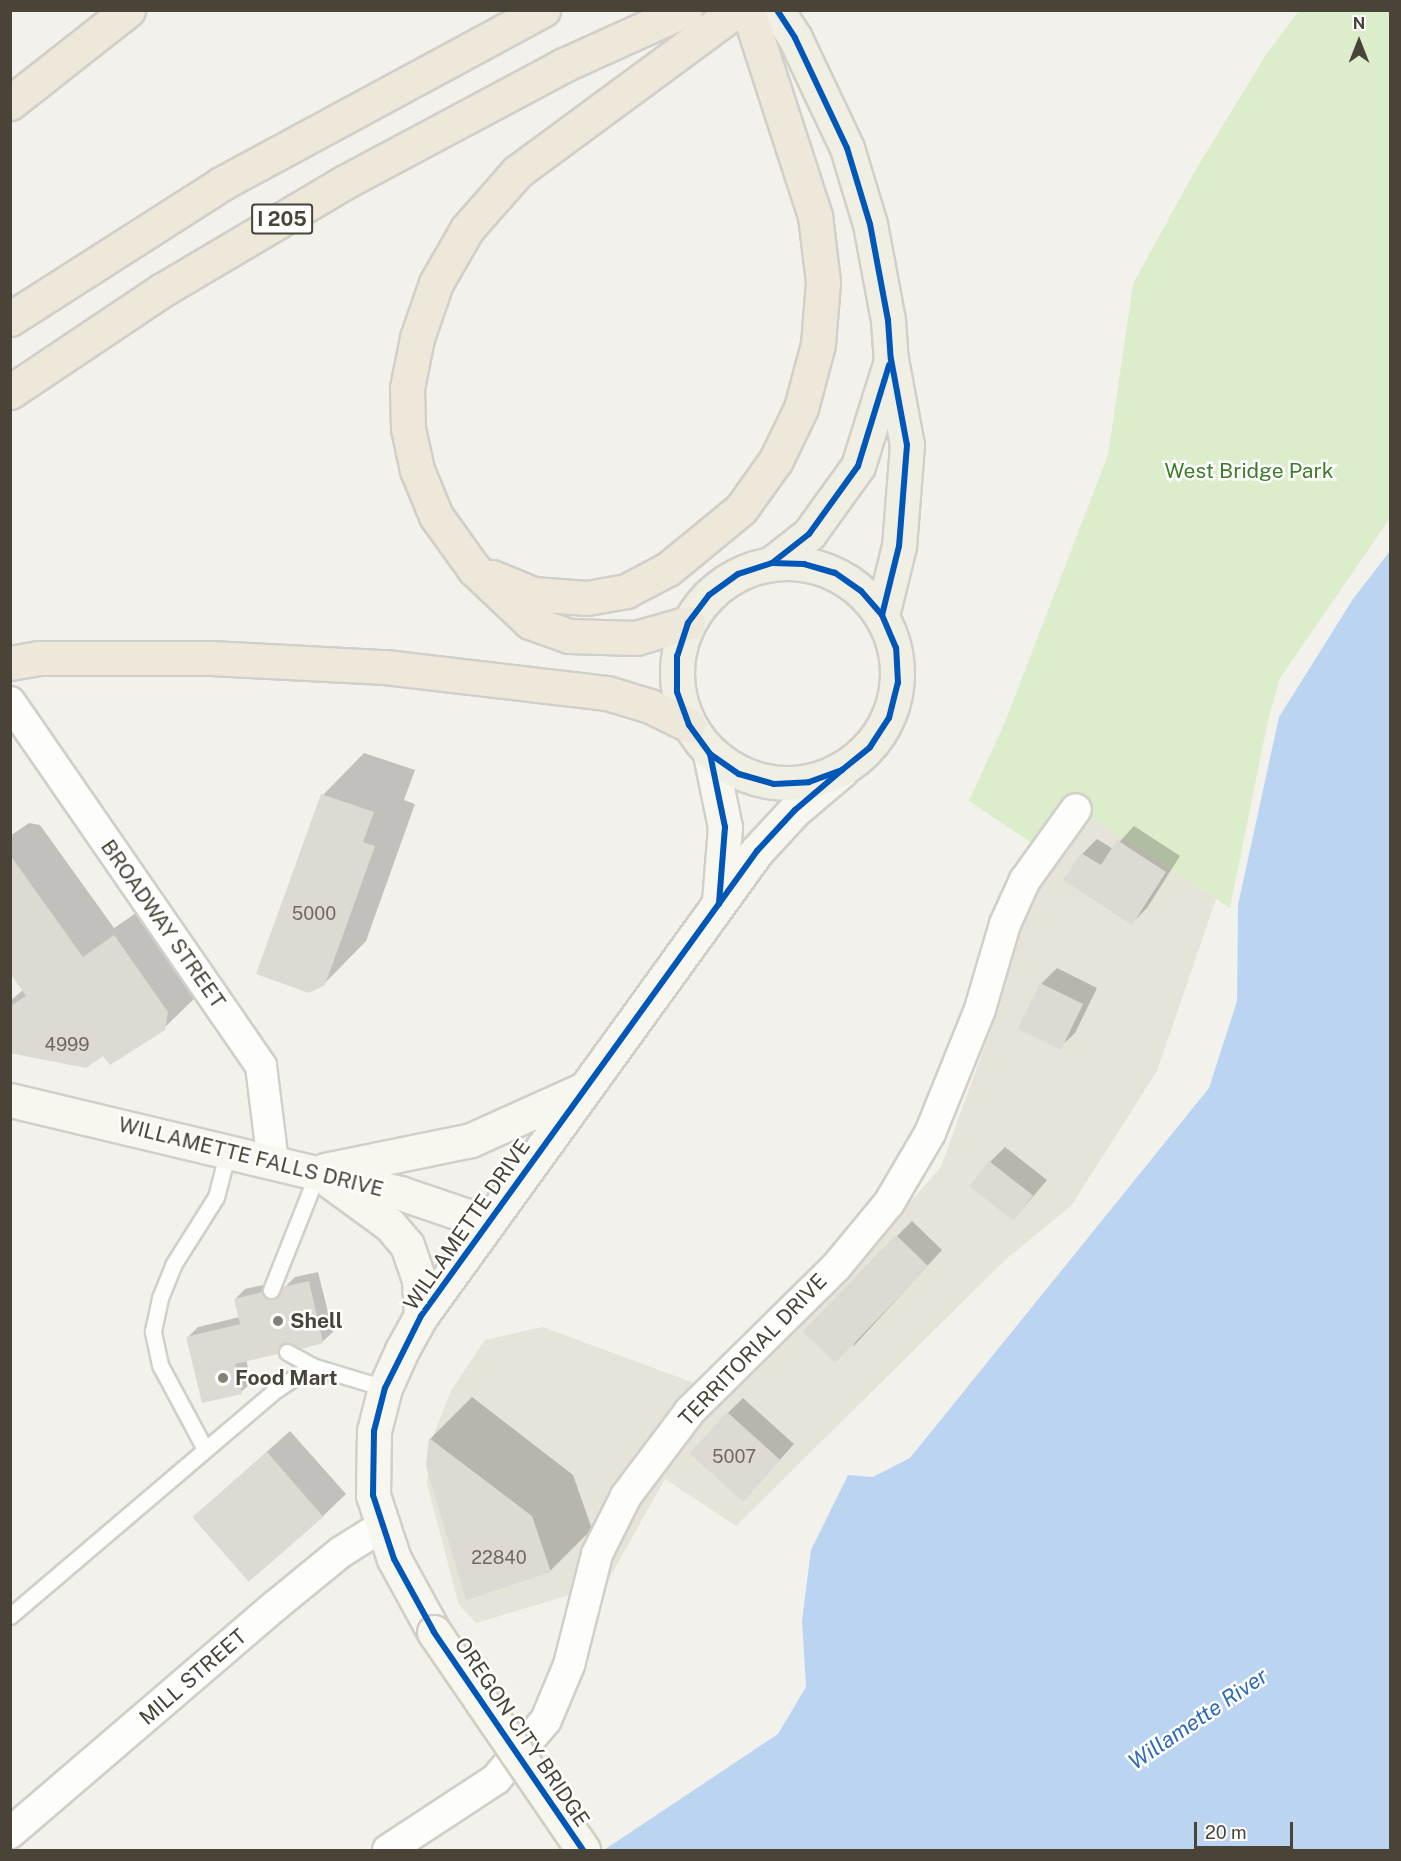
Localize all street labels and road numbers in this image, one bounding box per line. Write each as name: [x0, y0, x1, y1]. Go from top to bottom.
road number: I 205: [250, 202, 314, 236]
street label: BROADWAY STREET: [95, 835, 231, 1013]
street label: WILLAMETTE FALLS DRIVE: [116, 1112, 386, 1202]
street label: WILLAMETTE DRIVE: [398, 1135, 536, 1315]
street label: TERRITORIAL DRIVE: [674, 1269, 832, 1431]
street label: MILL STREET: [134, 1624, 252, 1730]
street label: OREGON CITY BRIDGE: [449, 1632, 595, 1832]

